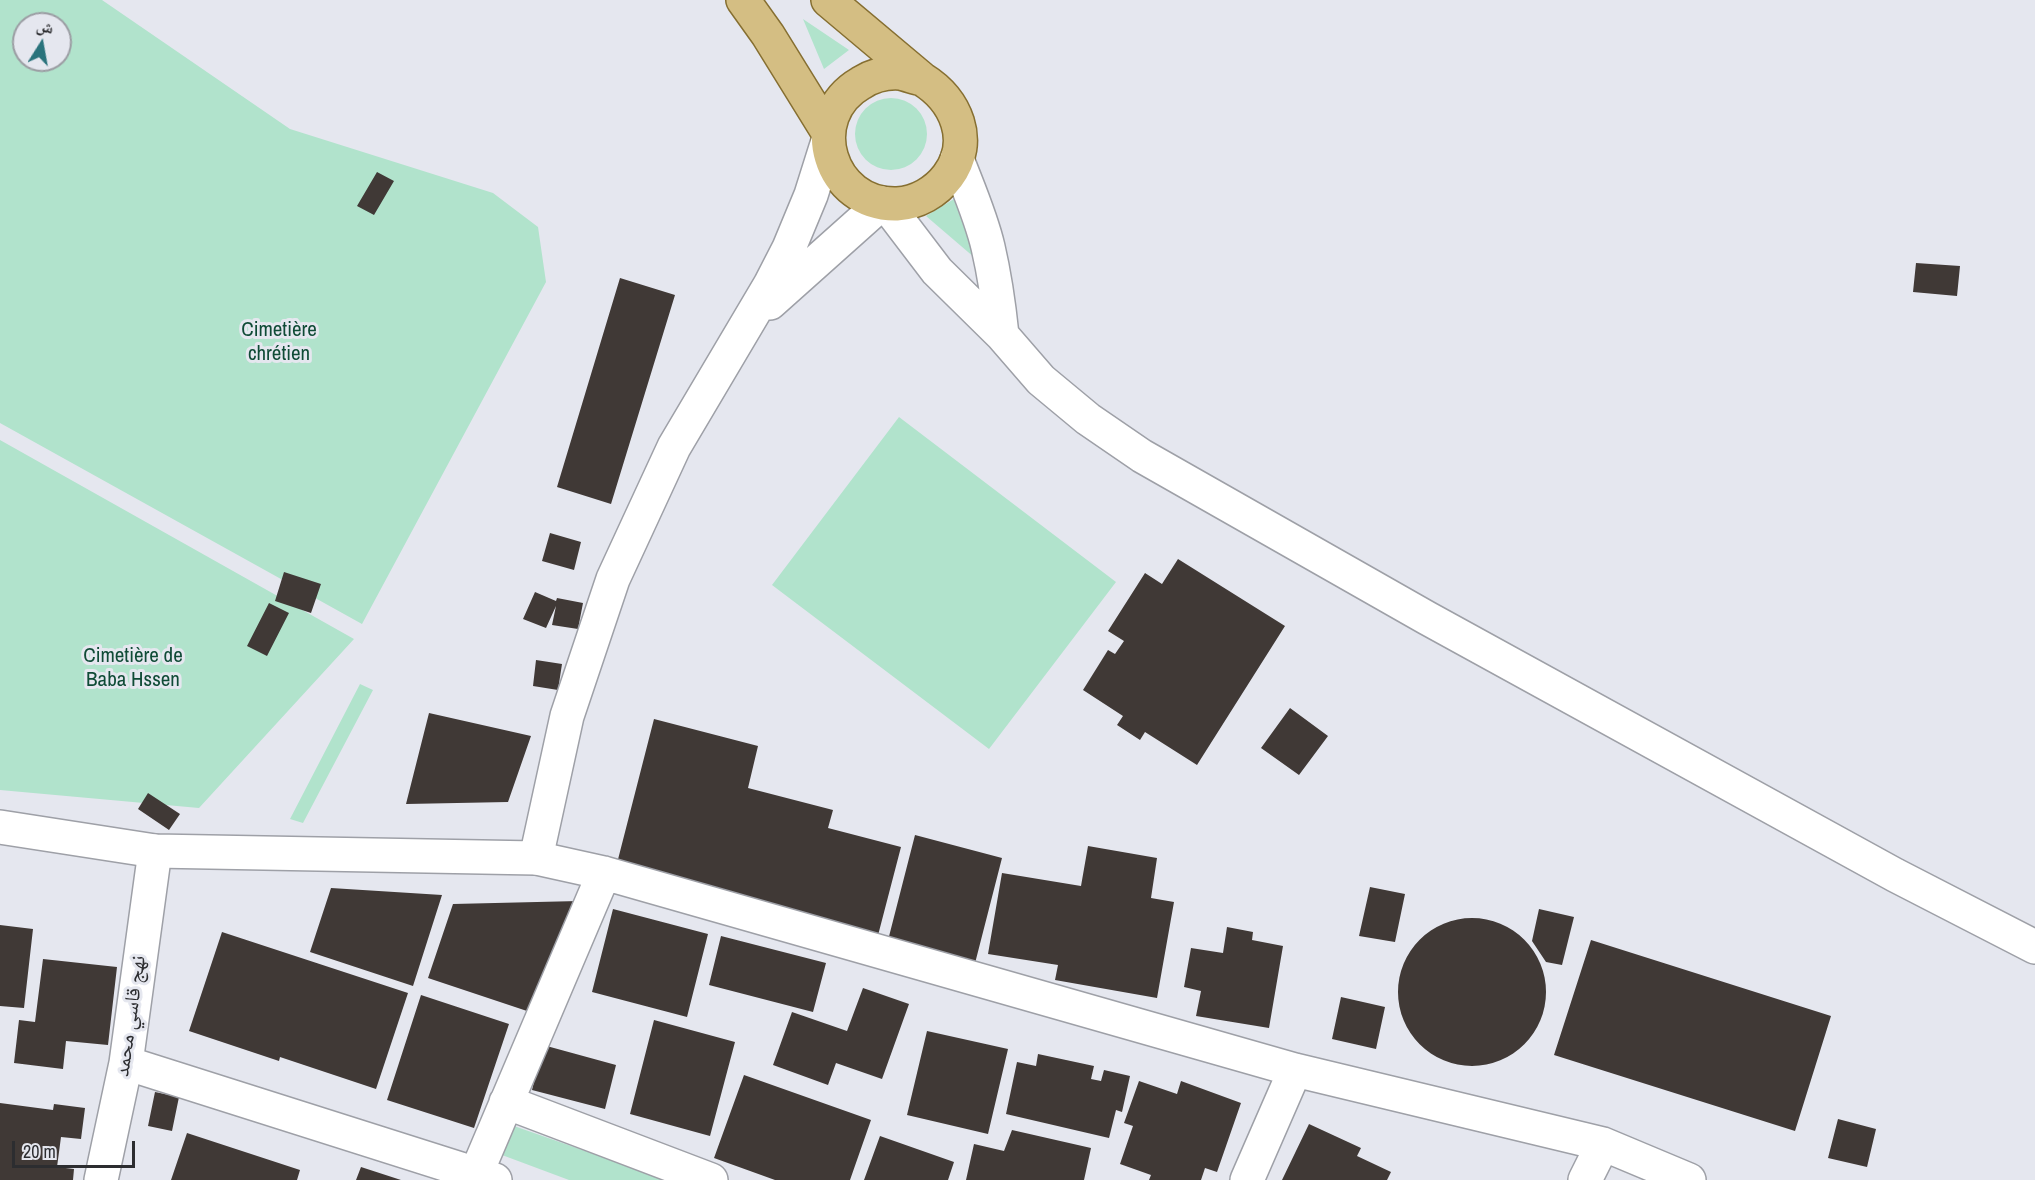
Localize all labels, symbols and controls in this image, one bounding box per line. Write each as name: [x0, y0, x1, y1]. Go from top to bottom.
north arrow: [12, 12, 72, 72]
text: ش: [35, 14, 55, 39]
park label: Cimetière chrétien: [241, 317, 317, 367]
park label: Cimetière de Baba Hssen: [83, 643, 183, 693]
street label: نهج قاسي محمد: [110, 954, 152, 1078]
scale bar: [15, 1129, 138, 1167]
text: 20 m: [23, 1139, 56, 1164]

